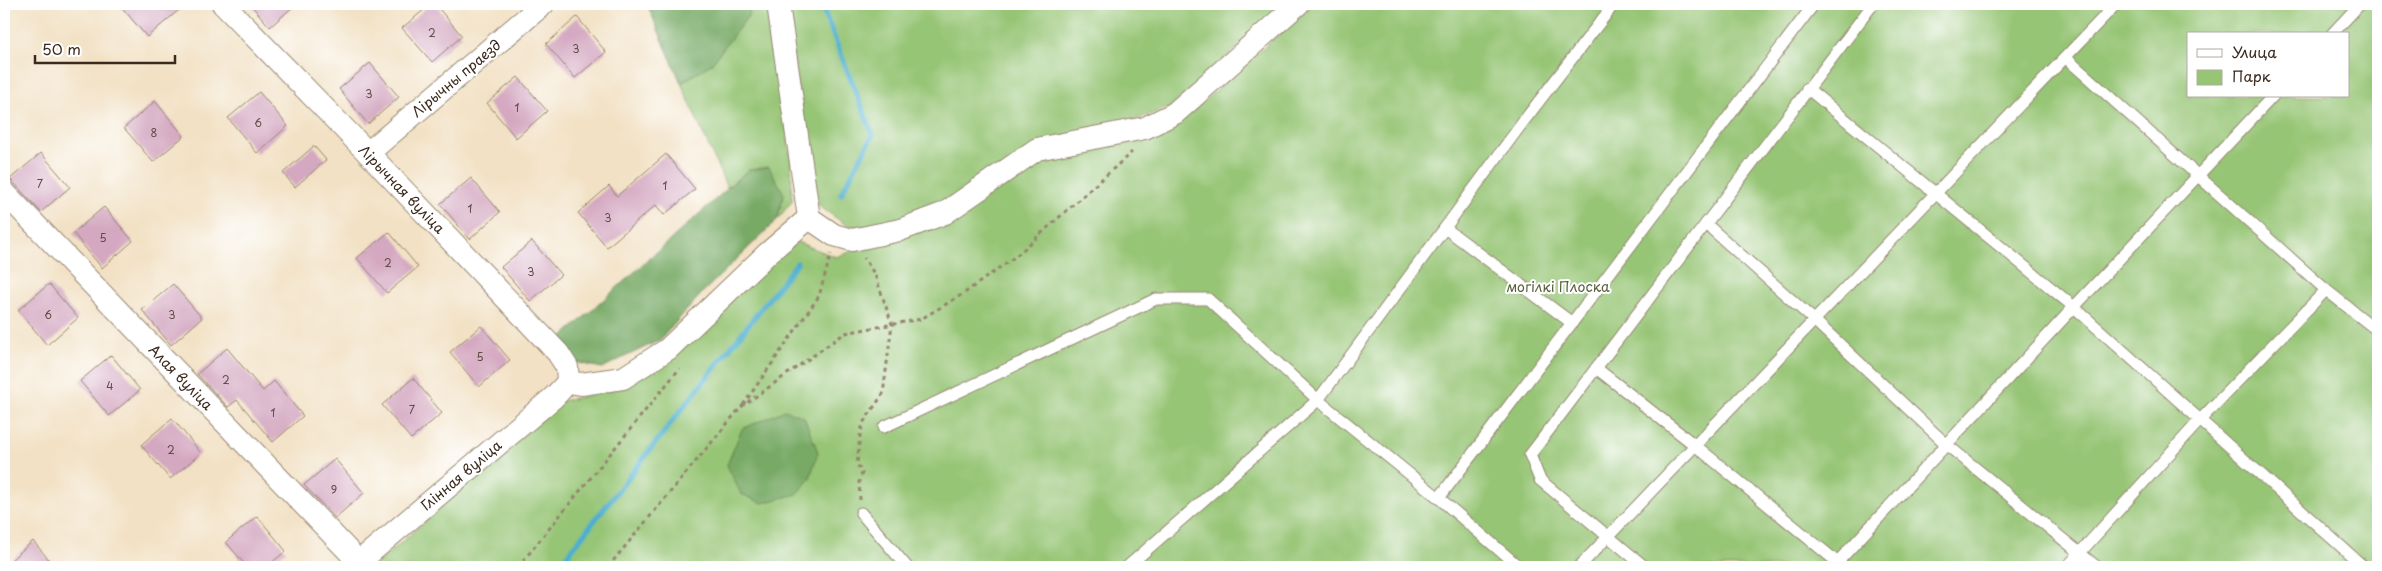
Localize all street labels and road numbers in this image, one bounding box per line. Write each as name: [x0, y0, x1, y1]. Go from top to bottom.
street label: Лірычны праезд: [407, 34, 505, 122]
street label: Лірычная вуліца: [354, 140, 450, 238]
street label: Алая вуліца: [144, 339, 218, 415]
street label: Глінная вуліца: [416, 435, 506, 515]

